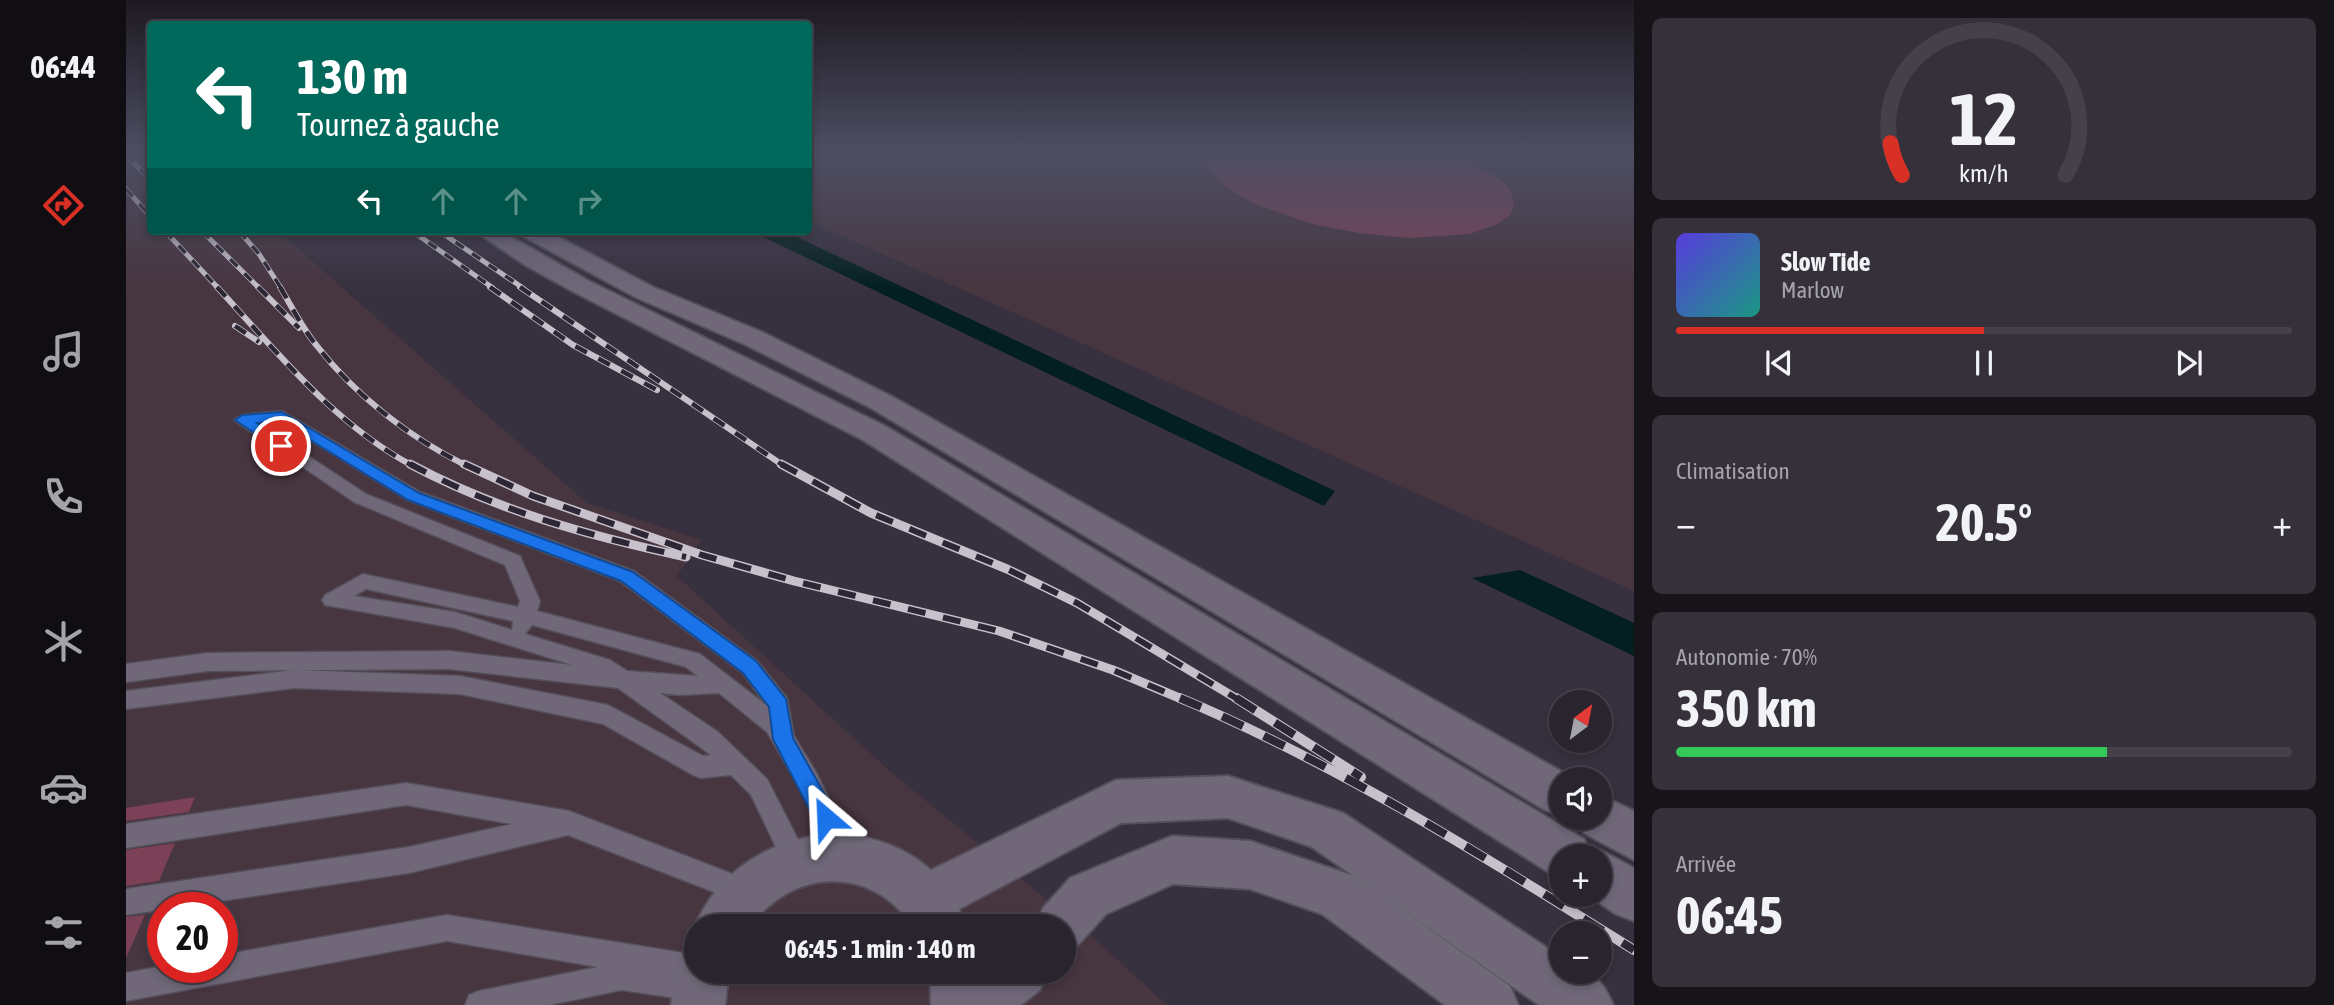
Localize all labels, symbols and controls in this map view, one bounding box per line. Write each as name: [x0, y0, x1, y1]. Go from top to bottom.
text: 06:44: [30, 48, 96, 85]
text: 130 m: [297, 48, 408, 104]
icon: left: [182, 49, 273, 140]
text: 12: [1950, 77, 2018, 160]
text: Tournez à gauche: [297, 106, 500, 143]
text: km/h: [1959, 159, 2009, 187]
icon: directions: [39, 181, 88, 230]
icon: left: [351, 182, 389, 220]
icon: ahead: [424, 182, 462, 220]
icon: ahead: [497, 182, 535, 220]
icon: right: [570, 182, 608, 220]
text: Slow Tide: [1781, 247, 1871, 277]
text: Marlow: [1781, 277, 1844, 303]
icon: music: [39, 327, 88, 376]
icon: previous: [1760, 344, 1798, 382]
icon: pause: [1965, 344, 2003, 382]
icon: next: [2170, 344, 2208, 382]
pin: [251, 416, 311, 476]
icon: arrive: [262, 427, 300, 465]
text: Climatisation: [1676, 458, 1790, 484]
icon: phone: [39, 472, 88, 521]
text: 20.5°: [1936, 492, 2032, 552]
text: −: [1676, 501, 1696, 544]
text: +: [2272, 501, 2292, 544]
icon: climate: [39, 617, 88, 666]
text: Autonomie · 70%: [1676, 644, 1817, 670]
text: 350 km: [1676, 678, 1817, 738]
north arrow: [1549, 690, 1612, 752]
map controls: [1549, 690, 1612, 984]
icon: car: [39, 763, 88, 812]
button: sound: [1549, 767, 1612, 830]
position arrow: [789, 781, 863, 855]
button: +: [1549, 844, 1612, 907]
text: Arrivée: [1676, 851, 1736, 877]
text: 06:45: [1676, 885, 1783, 945]
speed limit sign: 20: [147, 892, 238, 983]
icon: filters: [39, 908, 88, 957]
button: −: [1549, 921, 1612, 984]
text: 06:45 · 1 min · 140 m: [785, 934, 975, 964]

